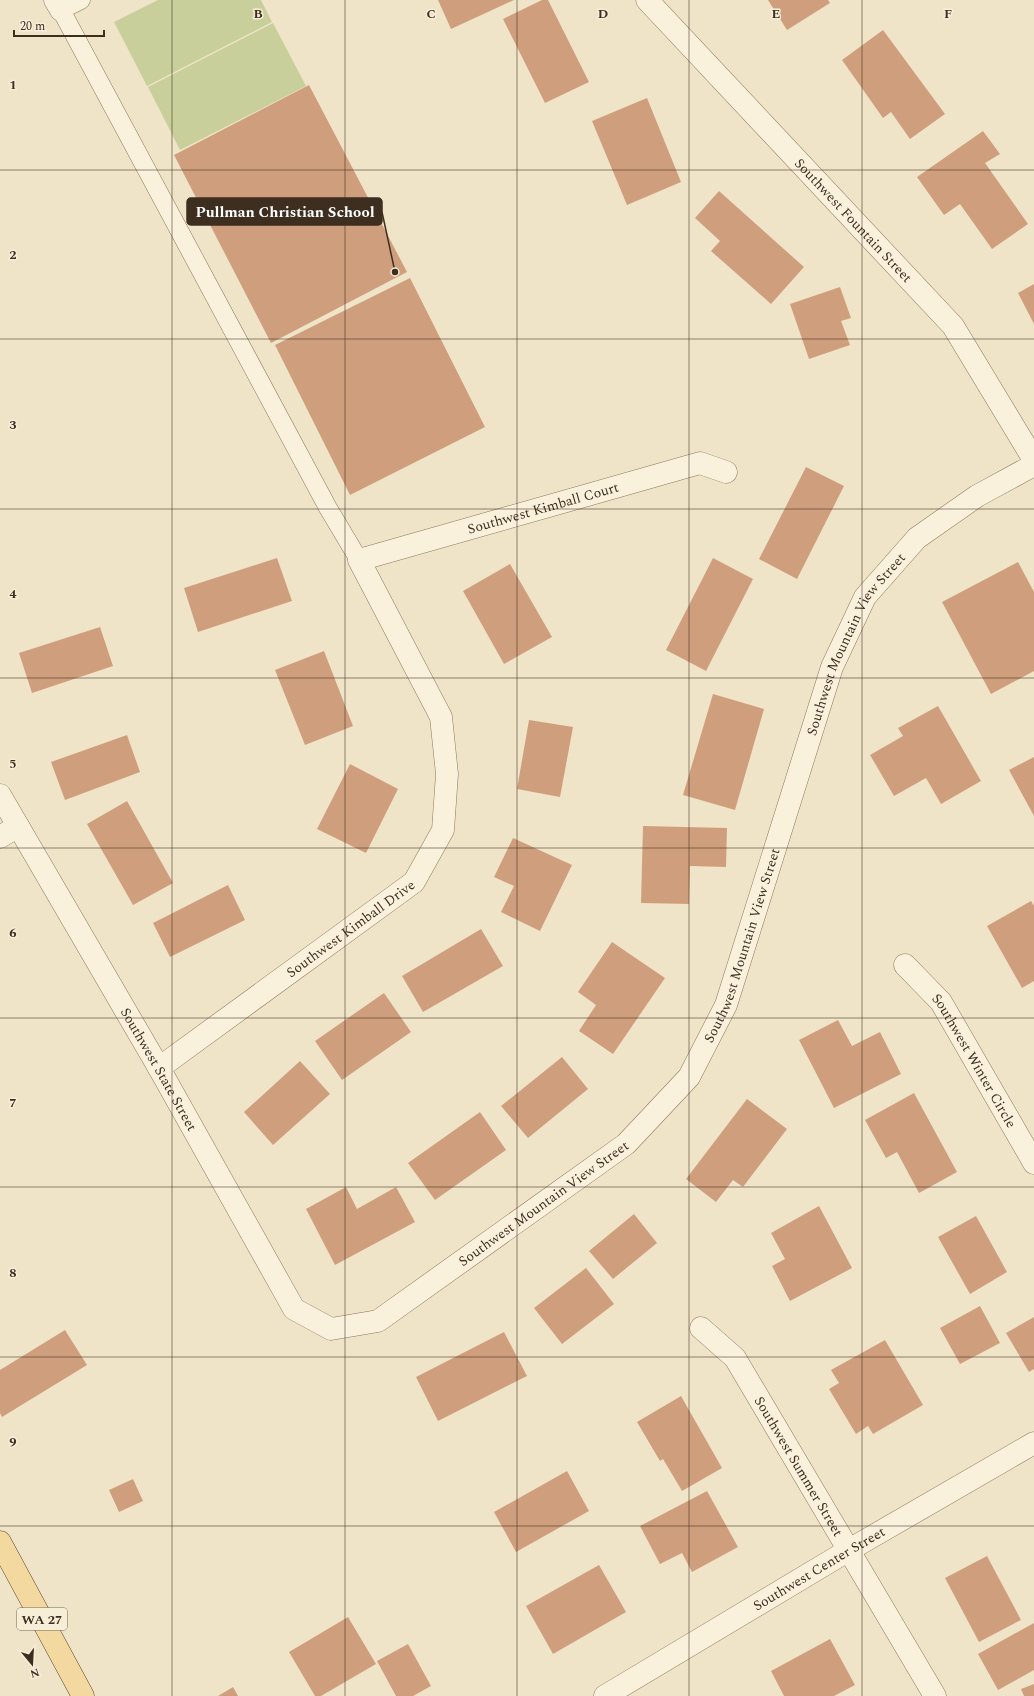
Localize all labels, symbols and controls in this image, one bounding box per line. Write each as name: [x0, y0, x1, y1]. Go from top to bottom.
text: B: [253, 4, 263, 24]
text: C: [426, 4, 436, 24]
text: D: [598, 4, 608, 24]
text: E: [772, 4, 781, 24]
text: F: [944, 4, 952, 24]
scale bar: [14, 12, 104, 38]
text: 20 m: [20, 17, 45, 36]
text: 1: [9, 75, 17, 95]
street label: Southwest Fountain Street: [789, 153, 917, 288]
callout: Pullman Christian School: [187, 198, 382, 225]
text: Pullman Christian School: [195, 201, 375, 224]
text: 2: [9, 245, 17, 265]
text: 3: [9, 415, 17, 435]
street label: Southwest Kimball Court: [465, 477, 621, 540]
street label: Southwest Mountain View Street: [801, 548, 911, 738]
text: 4: [9, 584, 17, 604]
text: 5: [9, 754, 17, 774]
street label: Southwest Mountain View Street: [698, 845, 786, 1047]
street label: Southwest Kimball Drive: [282, 874, 420, 983]
text: 6: [9, 923, 17, 943]
street label: Southwest Winter Circle: [927, 989, 1022, 1132]
street label: Southwest State Street: [115, 1004, 202, 1135]
text: 7: [9, 1093, 17, 1113]
street label: Southwest Mountain View Street: [454, 1135, 633, 1272]
text: 8: [9, 1263, 17, 1283]
street label: Southwest Summer Street: [749, 1392, 848, 1541]
text: 9: [9, 1432, 17, 1452]
street label: Southwest Center Street: [749, 1521, 889, 1616]
road number: WA 27: [17, 1608, 67, 1630]
north arrow: [12, 1644, 52, 1684]
text: N: [28, 1664, 42, 1683]

